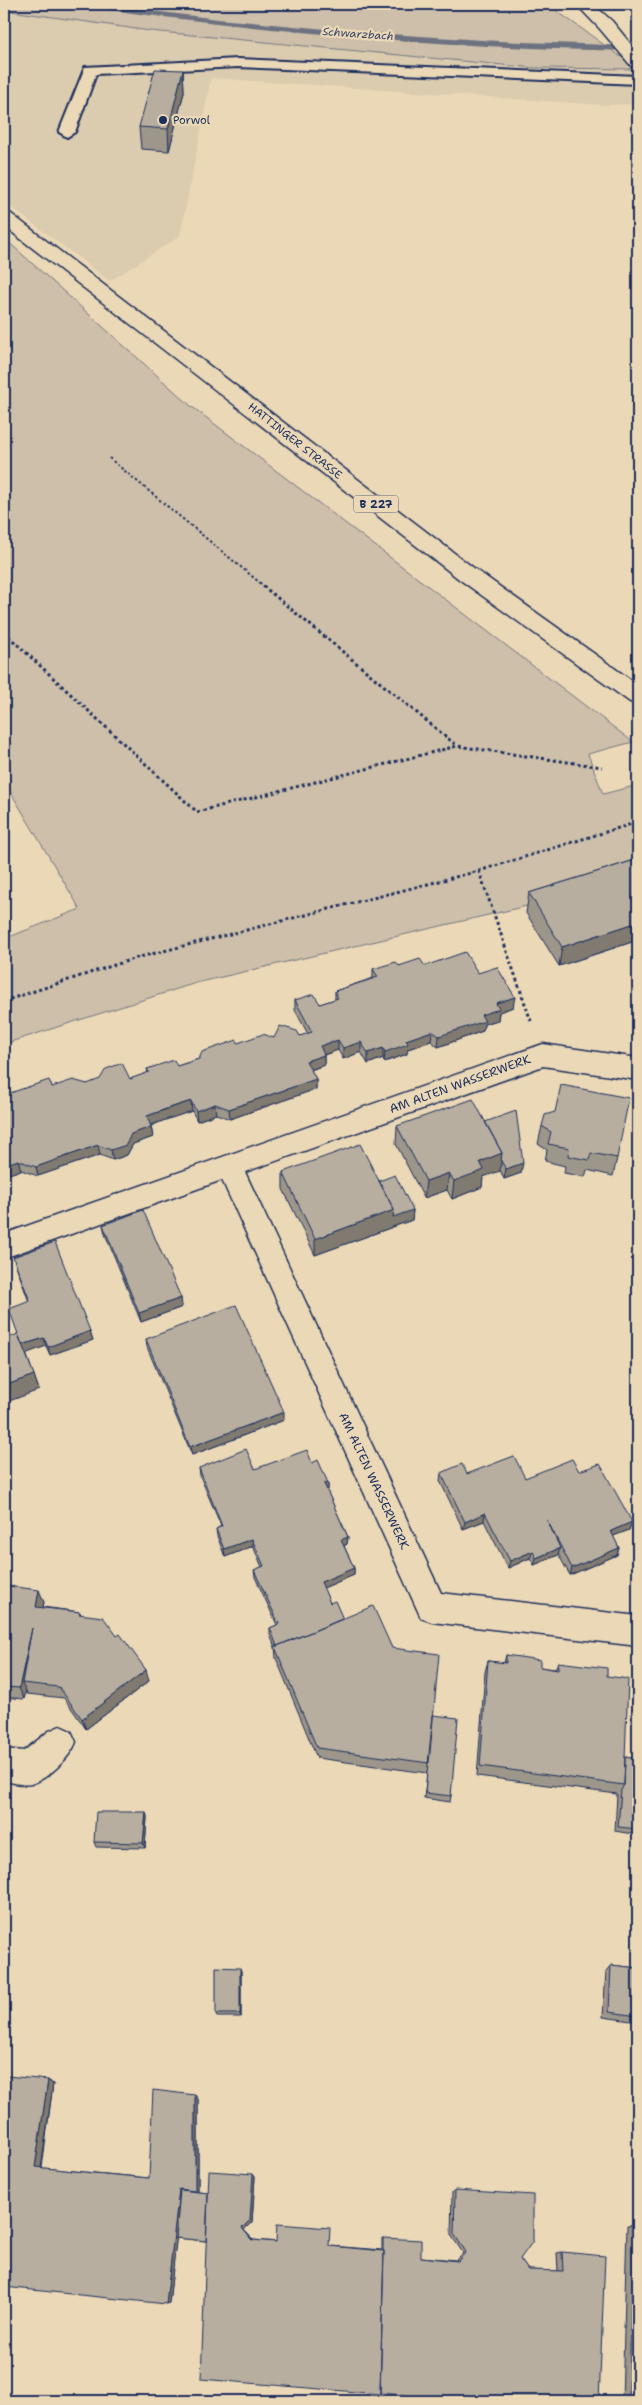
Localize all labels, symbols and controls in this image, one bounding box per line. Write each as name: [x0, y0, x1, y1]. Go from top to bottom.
water label: Schwarzbach: [322, 24, 394, 44]
place label: Porwol: [173, 113, 211, 128]
marker: Porwol: [157, 114, 169, 126]
street label: HATTINGER STRASSE: [245, 399, 345, 483]
road number: B 227: [354, 496, 398, 512]
street label: AM ALTEN WASSERWERK: [387, 1051, 533, 1117]
street label: AM ALTEN WASSERWERK: [335, 1410, 413, 1552]

